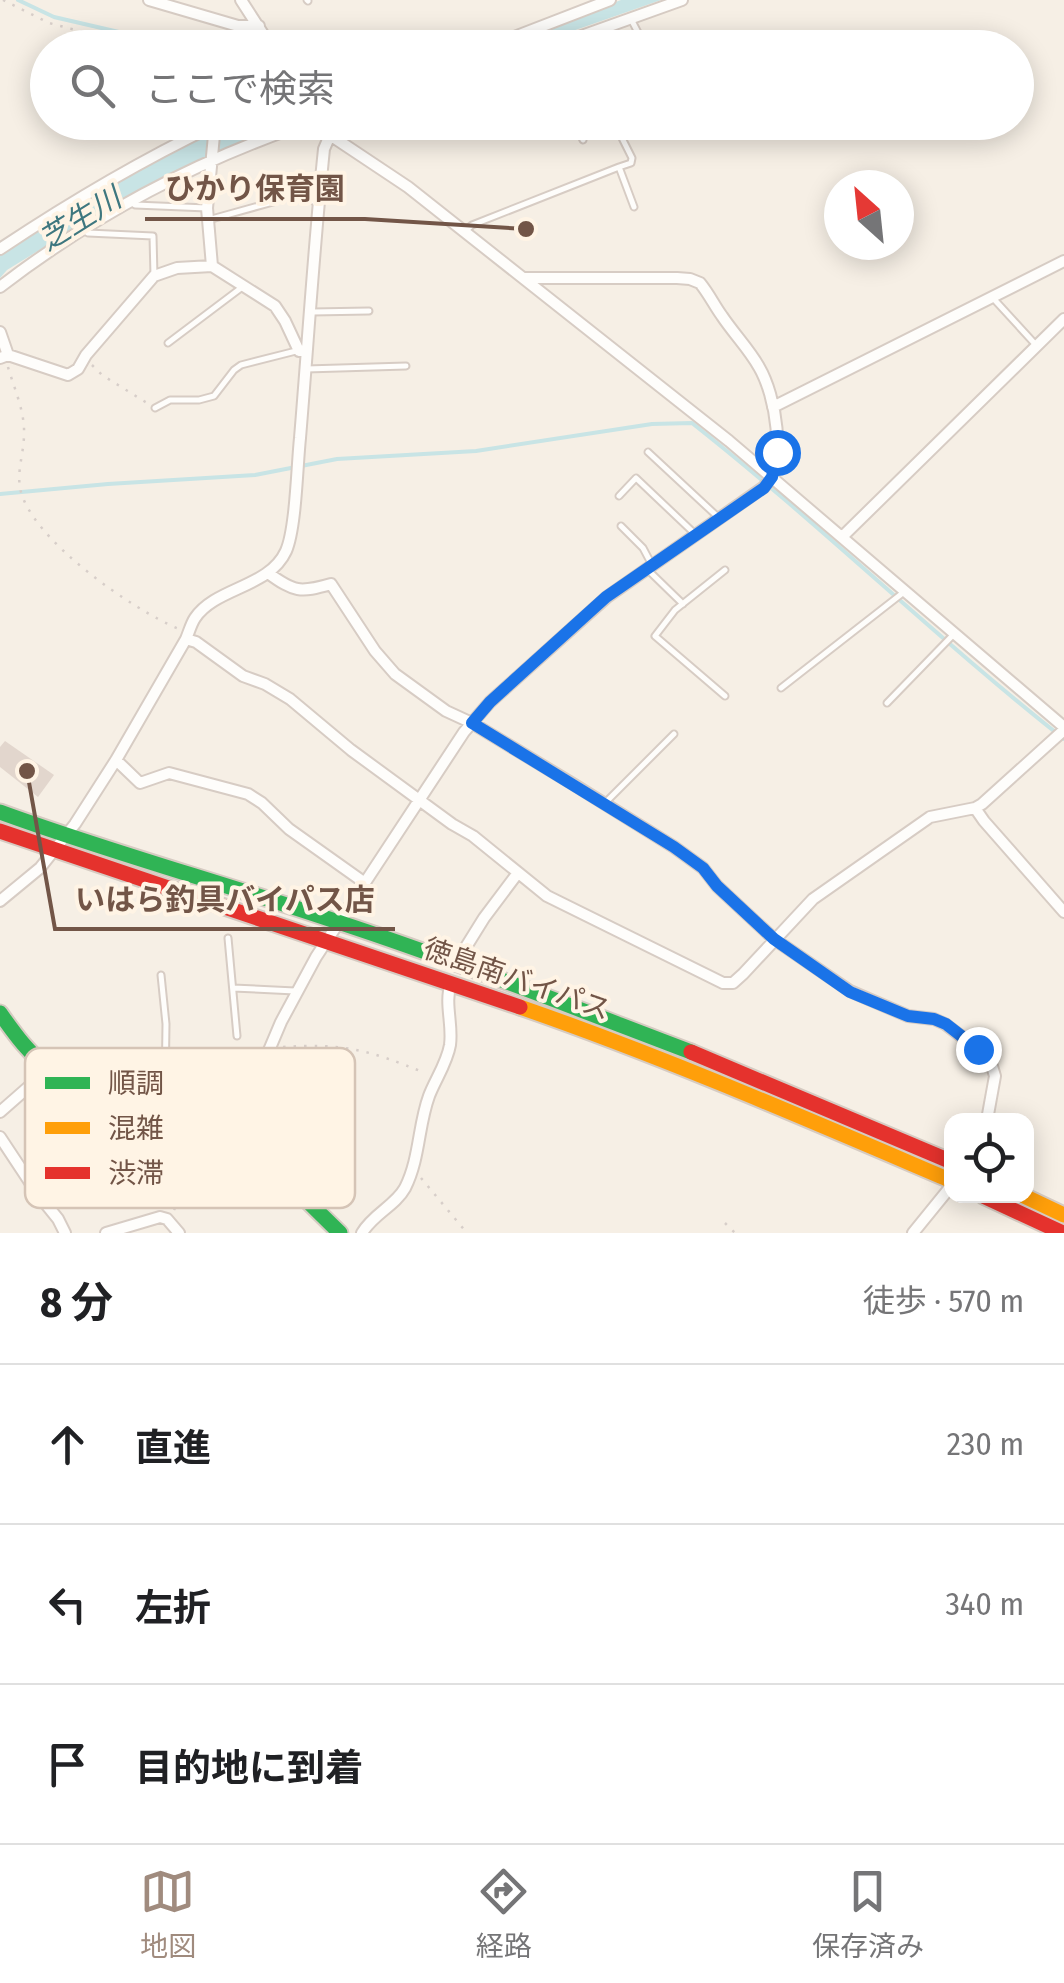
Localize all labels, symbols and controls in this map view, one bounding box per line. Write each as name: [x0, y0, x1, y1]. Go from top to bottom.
search box: [30, 30, 1034, 140]
icon: search: [65, 58, 120, 113]
text: ここで検索: [145, 66, 335, 112]
callout: ひかり保育園: [145, 159, 365, 219]
north arrow: [824, 170, 914, 260]
text: ひかり保育園: [165, 171, 345, 207]
water label: 芝生川: [32, 178, 130, 258]
route start: [755, 430, 801, 476]
callout: いはら釣具バイパス店: [55, 869, 395, 929]
text: いはら釣具バイパス店: [75, 882, 375, 918]
street label: 徳島南バイパス: [419, 932, 615, 1026]
route end: [956, 1027, 1002, 1073]
legend: [25, 1048, 355, 1208]
text: 順調: [108, 1067, 164, 1100]
text: 混雑: [108, 1112, 164, 1145]
map controls: [944, 1113, 1034, 1203]
button: locate: [944, 1113, 1034, 1203]
text: 渋滞: [108, 1157, 164, 1190]
text: 8 分: [40, 1278, 113, 1328]
text: 徒歩 · 570 m: [863, 1282, 1024, 1320]
icon: ahead: [40, 1417, 95, 1472]
text: 直進: [135, 1425, 211, 1471]
text: 230 m: [947, 1425, 1024, 1463]
icon: left: [40, 1577, 95, 1632]
text: 左折: [135, 1585, 211, 1631]
text: 340 m: [945, 1585, 1024, 1623]
icon: arrive: [40, 1737, 95, 1792]
text: 目的地に到着: [135, 1745, 363, 1791]
tab: 地図: [140, 1864, 196, 1964]
tab: 経路: [476, 1864, 532, 1964]
tab: 保存済み: [812, 1864, 924, 1964]

